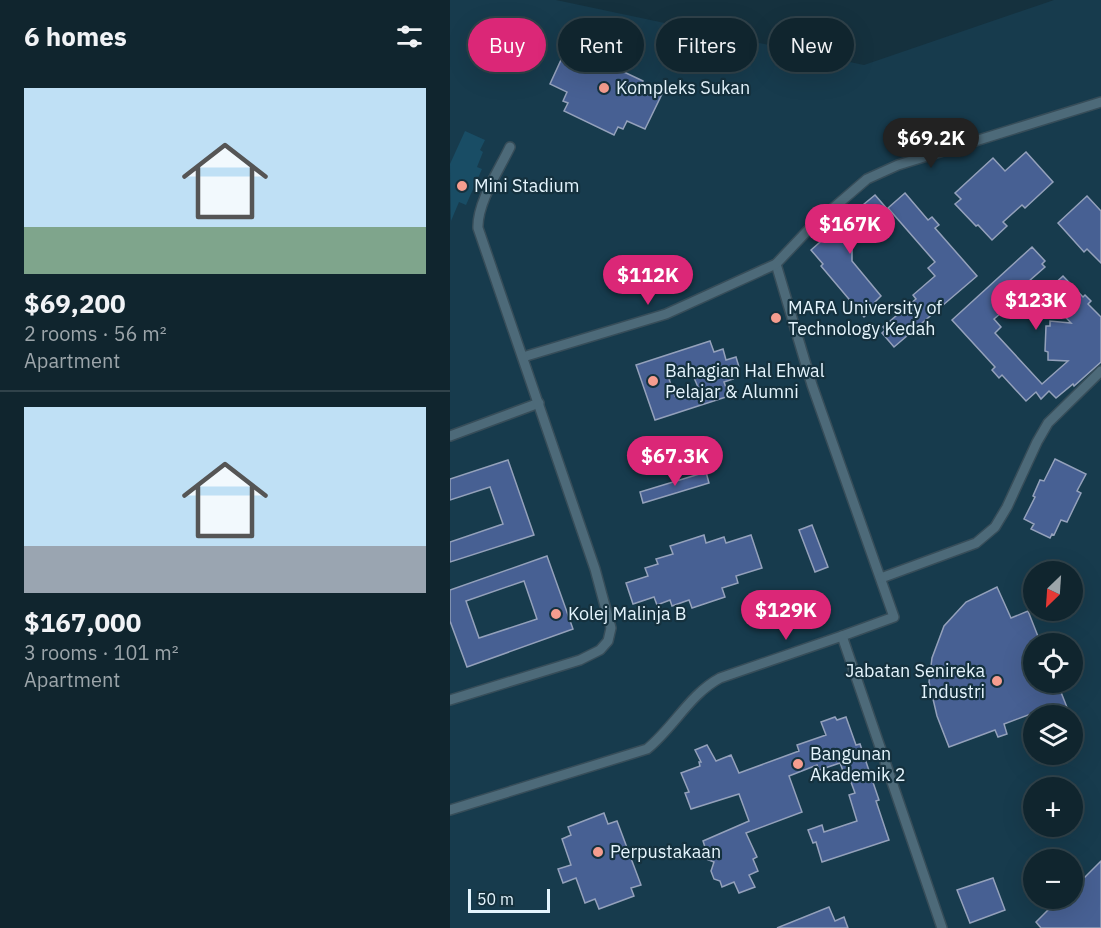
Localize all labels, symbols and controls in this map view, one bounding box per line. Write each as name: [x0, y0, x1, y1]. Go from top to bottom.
chip: Buy: [468, 18, 546, 72]
chip: Rent: [558, 18, 644, 72]
chip: Filters: [656, 18, 757, 72]
chip: New: [769, 18, 854, 72]
text: 6 homes: [24, 19, 127, 53]
icon: filters: [393, 20, 426, 53]
place label: Kompleks Sukan: [616, 76, 750, 99]
marker: Kompleks Sukan: [597, 81, 611, 95]
pin: $69.2K: [882, 118, 980, 169]
text: $69.2K: [897, 124, 965, 151]
icon: home: [171, 127, 279, 235]
place label: Mini Stadium: [474, 174, 579, 197]
marker: Mini Stadium: [455, 179, 469, 193]
pin: $167K: [808, 204, 892, 255]
text: $167K: [819, 210, 881, 237]
pin: $112K: [606, 255, 690, 306]
text: $112K: [617, 261, 679, 288]
pin: $123K: [994, 280, 1078, 331]
text: $69,200: [24, 286, 126, 320]
text: $123K: [1005, 286, 1067, 313]
place label: MARA University of Technology Kedah: [788, 296, 942, 340]
marker: MARA University of Technology Kedah: [769, 311, 783, 325]
text: 2 rooms · 56 m²: [24, 320, 167, 347]
text: Apartment: [24, 347, 120, 374]
place label: Bahagian Hal Ehwal Pelajar & Alumni: [665, 359, 825, 403]
marker: Bahagian Hal Ehwal Pelajar & Alumni: [646, 374, 660, 388]
pin: $67.3K: [626, 436, 724, 487]
text: $67.3K: [641, 442, 709, 469]
icon: home: [171, 446, 279, 554]
north arrow: [1023, 561, 1083, 621]
map controls: [1023, 561, 1083, 909]
pin: $129K: [744, 590, 828, 641]
text: $129K: [755, 596, 817, 623]
place label: Kolej Malinja B: [568, 602, 687, 625]
text: $167,000: [24, 605, 141, 639]
marker: Kolej Malinja B: [549, 607, 563, 621]
button: locate: [1023, 633, 1083, 693]
text: 3 rooms · 101 m²: [24, 639, 179, 666]
place label: Jabatan Senireka Industri: [845, 659, 985, 703]
text: Apartment: [24, 666, 120, 693]
marker: Jabatan Senireka Industri: [990, 674, 1004, 688]
button: layers: [1023, 705, 1083, 765]
place label: Bangunan Akademik 2: [810, 742, 906, 786]
marker: Bangunan Akademik 2: [791, 757, 805, 771]
button: +: [1023, 777, 1083, 837]
place label: Perpustakaan: [610, 840, 721, 863]
marker: Perpustakaan: [591, 845, 605, 859]
button: −: [1023, 849, 1083, 909]
scale bar: [468, 886, 550, 914]
text: 50 m: [477, 889, 514, 909]

